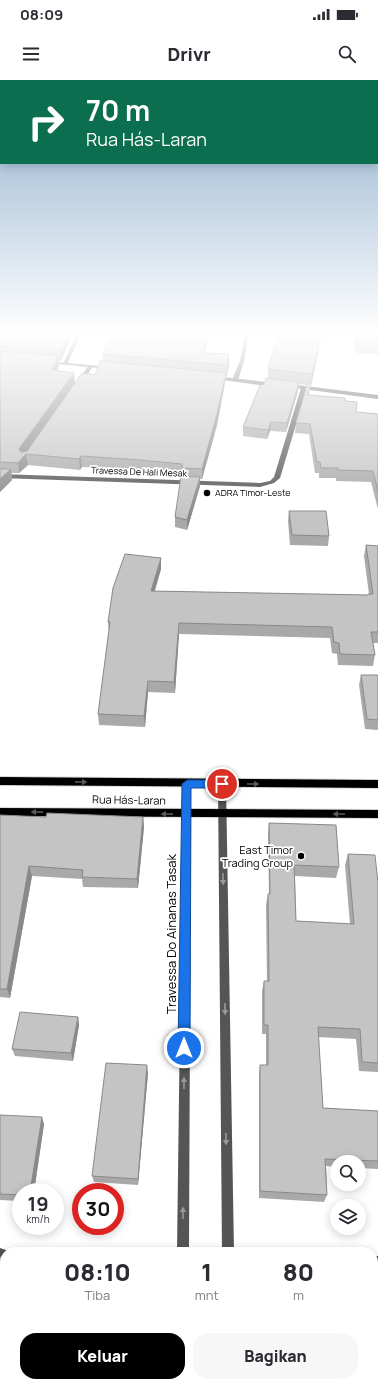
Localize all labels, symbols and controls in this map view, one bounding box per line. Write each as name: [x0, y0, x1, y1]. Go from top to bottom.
text: 08:09: [20, 4, 63, 25]
text: Drivr: [167, 42, 211, 66]
icon: menu: [20, 43, 42, 65]
icon: search: [336, 43, 358, 65]
text: 70 m: [86, 91, 150, 129]
icon: right: [20, 96, 72, 148]
text: Rua Hás-Laran: [86, 127, 207, 151]
street label: Travessa De Hali Mesak: [91, 463, 188, 480]
place label: ADRA Timor-Leste: [215, 486, 291, 499]
marker: ADRA Timor-Leste: [202, 488, 212, 498]
pin: [205, 767, 239, 801]
icon: arrive: [211, 773, 233, 795]
one-way arrow: [75, 779, 88, 785]
one-way arrow: [247, 781, 260, 787]
street label: Rua Hás-Laran: [92, 791, 166, 808]
one-way arrow: [30, 809, 43, 815]
one-way arrow: [160, 811, 173, 817]
one-way arrow: [332, 811, 345, 817]
place label: East Timor Trading Group: [222, 842, 293, 870]
marker: East Timor Trading Group: [296, 851, 306, 861]
street label: Travessa Do Ainanas Tasak: [162, 853, 180, 1014]
one-way arrow: [220, 873, 226, 886]
one-way arrow: [222, 1003, 228, 1016]
position arrow: [163, 1027, 205, 1069]
one-way arrow: [181, 1076, 187, 1089]
one-way arrow: [223, 1133, 229, 1146]
map controls: [330, 1155, 366, 1235]
button: search: [330, 1155, 366, 1191]
speed limit sign: 30: [72, 1183, 124, 1235]
text: 19: [27, 1190, 49, 1217]
button: layers: [330, 1199, 366, 1235]
one-way arrow: [180, 1206, 186, 1219]
text: km/h: [26, 1212, 50, 1226]
text: 08:10: [64, 1255, 131, 1288]
text: 1: [201, 1255, 212, 1288]
text: 80: [283, 1255, 314, 1288]
text: Tiba: [85, 1286, 110, 1304]
text: mnt: [195, 1286, 219, 1304]
text: m: [293, 1286, 304, 1304]
button: Keluar: [20, 1333, 185, 1379]
button: Bagikan: [193, 1333, 358, 1379]

